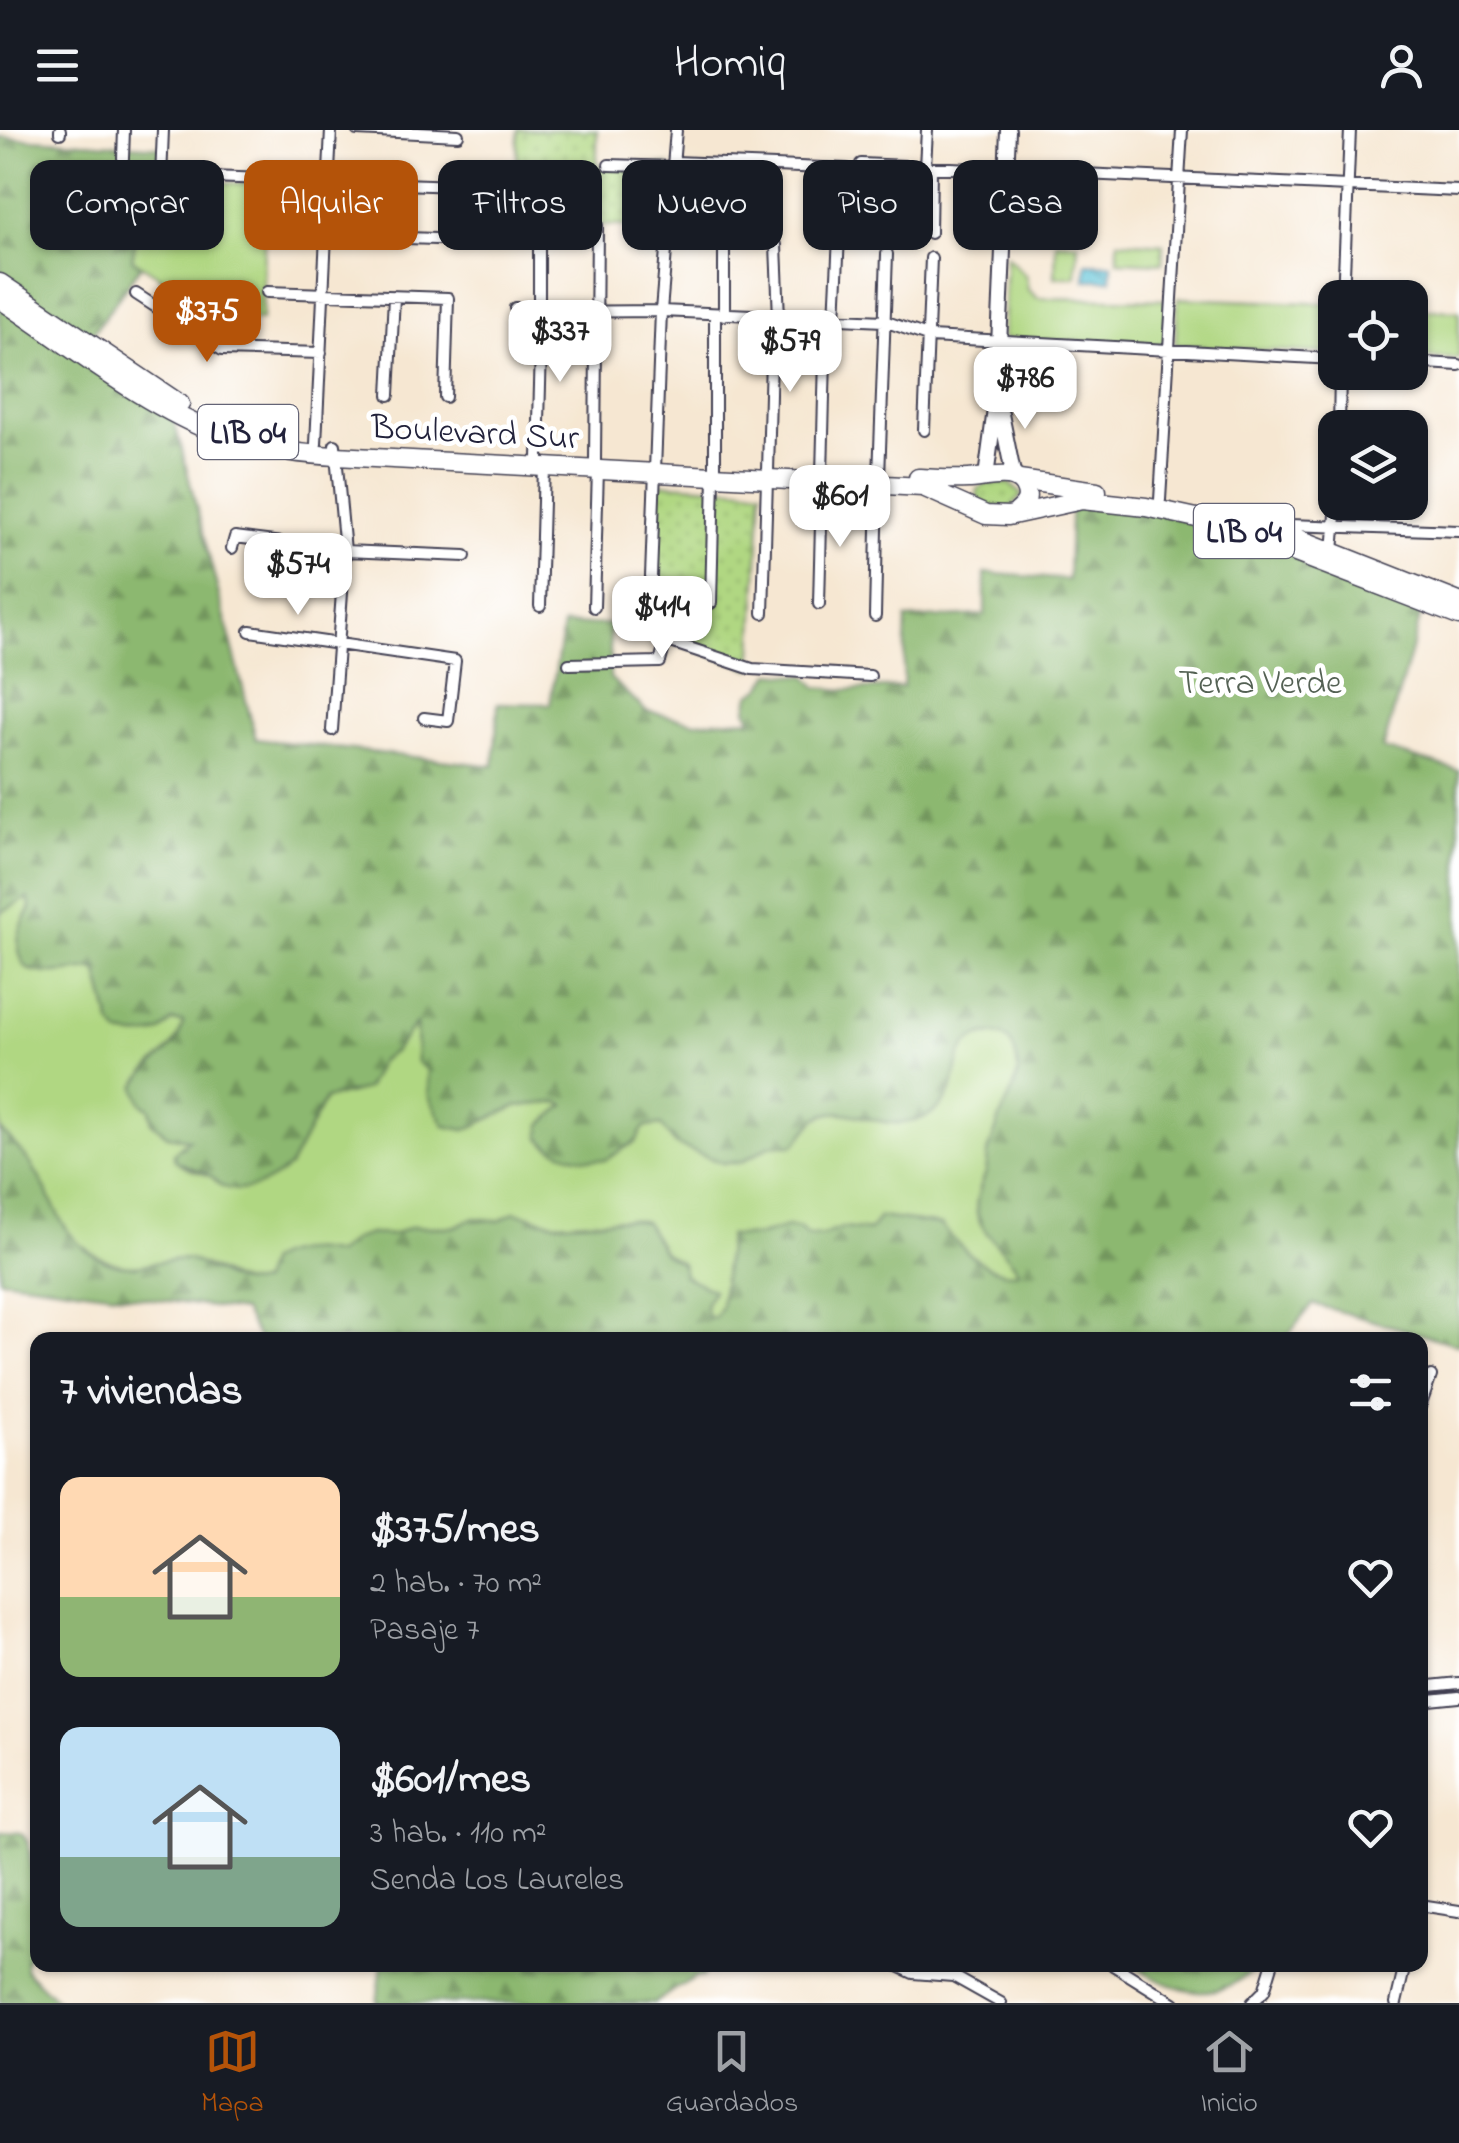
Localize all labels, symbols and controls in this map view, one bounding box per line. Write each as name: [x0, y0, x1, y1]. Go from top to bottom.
text: Homiq: [674, 32, 785, 98]
icon: menu: [30, 38, 85, 93]
icon: person: [1374, 38, 1429, 93]
chip: Comprar: [30, 160, 224, 250]
chip: Alquilar: [244, 160, 418, 250]
chip: Filtros: [438, 160, 602, 250]
chip: Nuevo: [622, 160, 783, 250]
chip: Piso: [803, 160, 933, 250]
chip: Casa: [953, 160, 1098, 250]
pin: $375: [148, 280, 266, 365]
map controls: [1318, 280, 1428, 520]
button: locate: [1318, 280, 1428, 390]
text: $375: [175, 289, 239, 336]
pin: $337: [501, 300, 619, 385]
text: $337: [531, 309, 589, 356]
pin: $579: [731, 310, 849, 395]
text: $579: [760, 319, 820, 366]
pin: $786: [966, 347, 1084, 432]
text: $786: [996, 356, 1054, 403]
street label: Boulevard Sur: [369, 404, 580, 465]
road number: LIB 04: [198, 405, 298, 459]
button: layers: [1318, 410, 1428, 520]
pin: $601: [781, 465, 899, 550]
text: $601: [811, 474, 869, 521]
road number: LIB 04: [1194, 504, 1294, 558]
pin: $574: [239, 533, 357, 618]
text: $574: [266, 542, 330, 589]
pin: $414: [603, 576, 721, 661]
text: $414: [634, 585, 690, 632]
park label: Terra Verde: [1178, 659, 1342, 710]
text: 7 viviendas: [60, 1362, 243, 1423]
icon: filters: [1343, 1365, 1398, 1420]
text: $375/mes: [370, 1500, 540, 1561]
icon: home: [140, 1517, 260, 1637]
icon: heart: [1343, 1550, 1398, 1605]
text: 2 hab. · 70 m²: [370, 1561, 542, 1608]
text: Pasaje 7: [370, 1608, 479, 1655]
text: $601/mes: [370, 1750, 531, 1811]
icon: home: [140, 1767, 260, 1887]
icon: heart: [1343, 1800, 1398, 1855]
text: 3 hab. · 110 m²: [370, 1811, 546, 1858]
text: Senda Los Laureles: [370, 1858, 624, 1905]
tab: Mapa: [201, 2024, 264, 2125]
tab: Guardados: [666, 2024, 798, 2125]
tab: Inicio: [1200, 2024, 1258, 2125]

